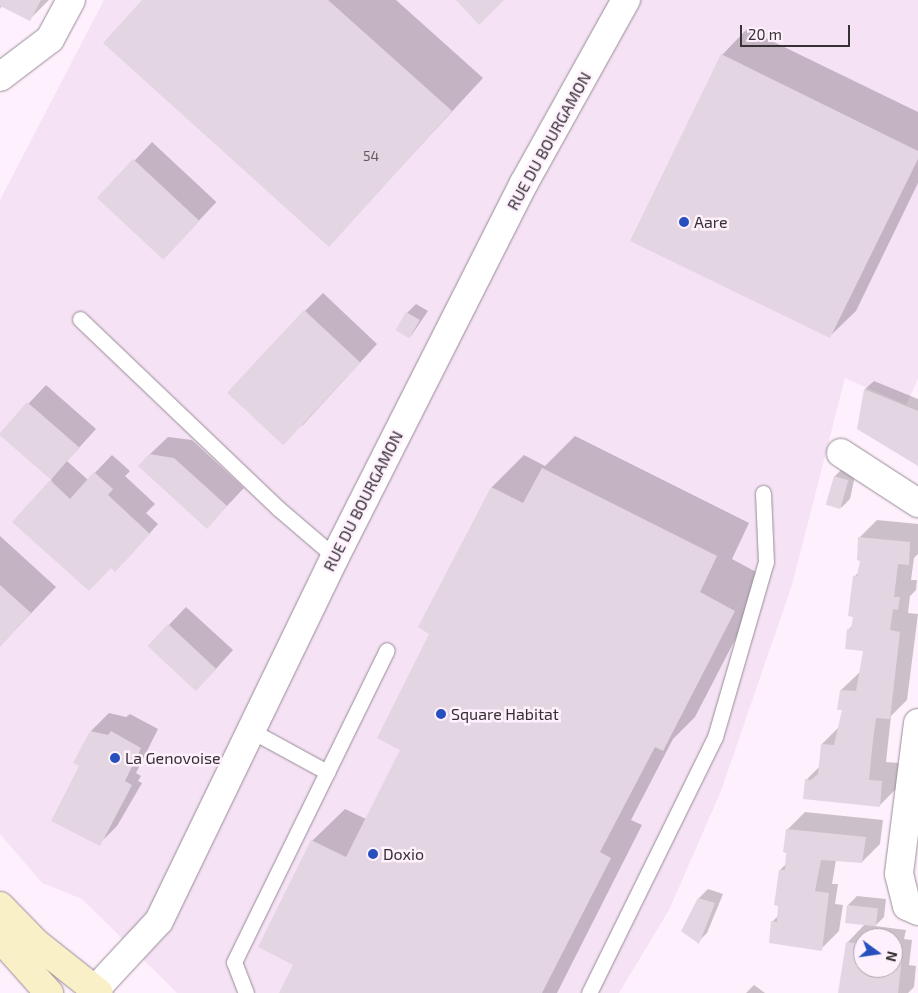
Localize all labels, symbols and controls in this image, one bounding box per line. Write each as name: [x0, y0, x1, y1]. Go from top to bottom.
scale bar: [743, 15, 853, 47]
text: 20 m: [748, 25, 782, 43]
street label: RUE DU BOURGAMON: [503, 69, 595, 213]
house number: 54: [363, 148, 379, 164]
place label: Aare: [694, 212, 728, 232]
marker: Aare: [678, 216, 690, 228]
street label: RUE DU BOURGAMON: [319, 428, 407, 574]
place label: Square Habitat: [451, 704, 559, 724]
marker: Square Habitat: [435, 708, 447, 720]
place label: La Genovoise: [125, 748, 221, 768]
marker: La Genovoise: [109, 752, 121, 764]
place label: Doxio: [383, 844, 424, 864]
marker: Doxio: [367, 848, 379, 860]
north arrow: [853, 928, 903, 978]
text: N: [883, 950, 902, 963]

